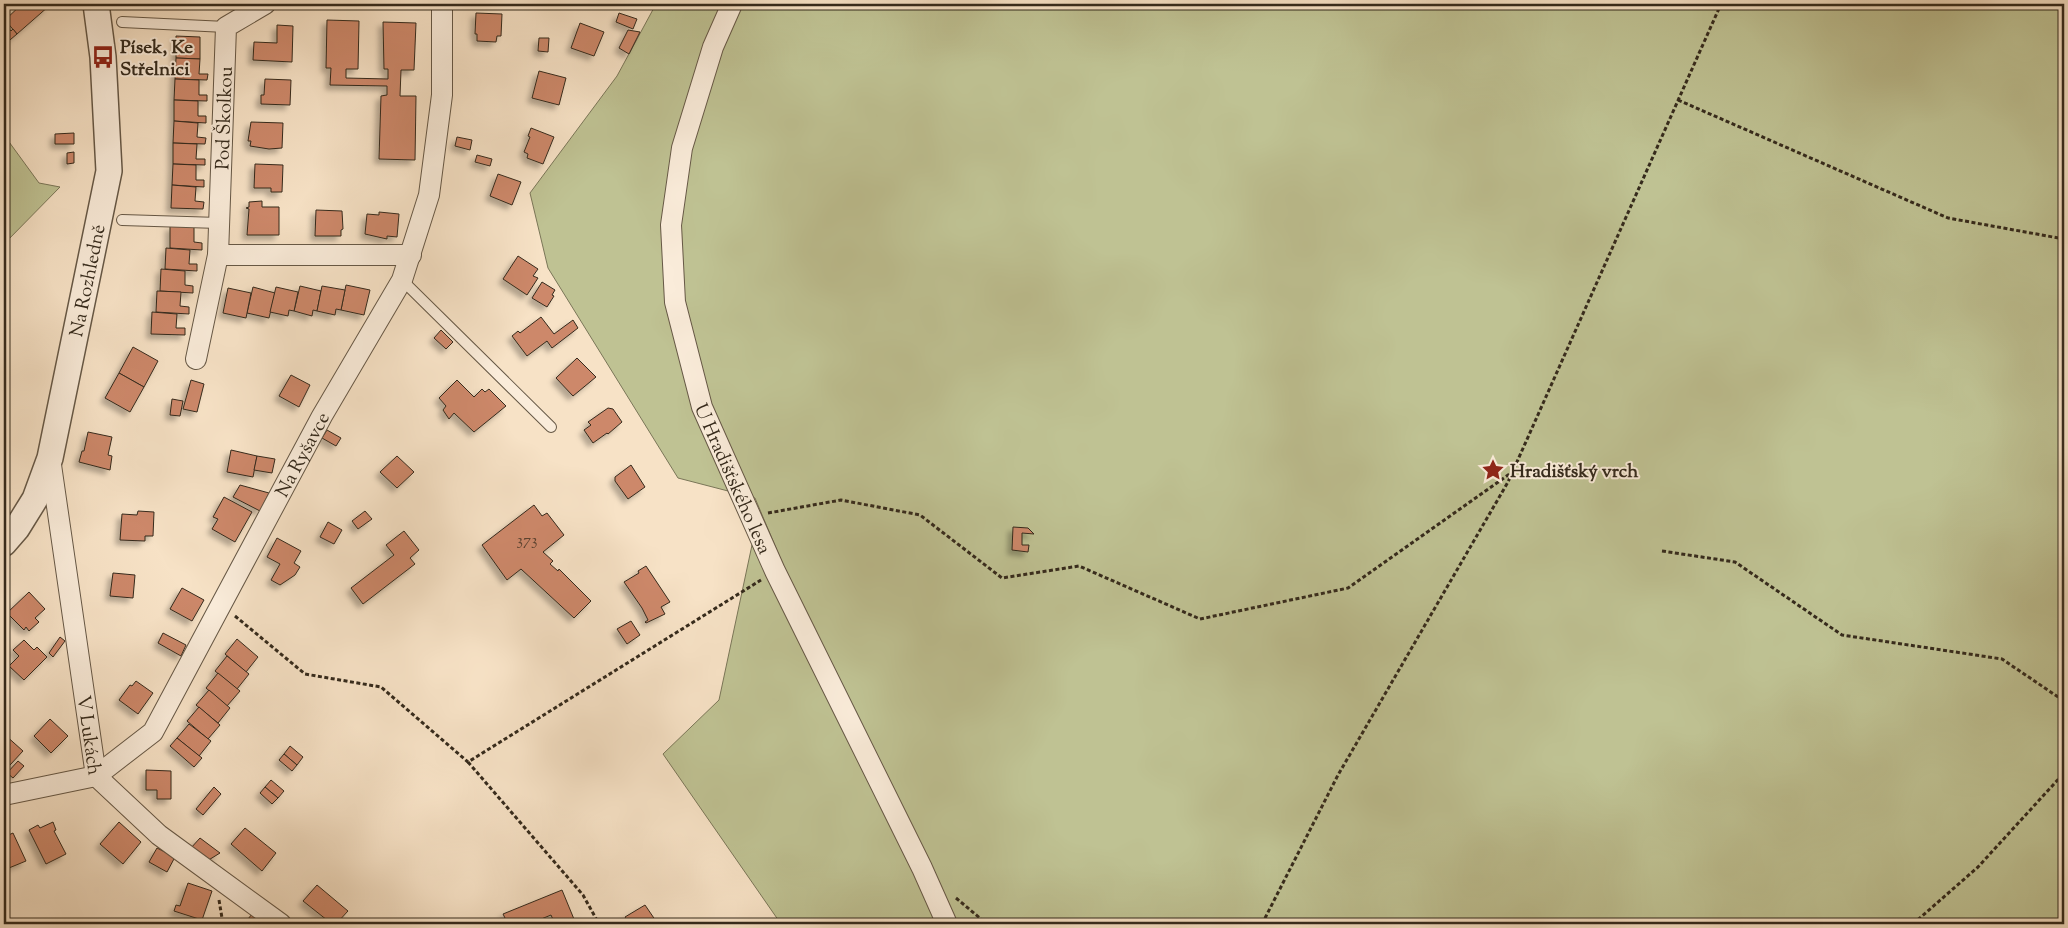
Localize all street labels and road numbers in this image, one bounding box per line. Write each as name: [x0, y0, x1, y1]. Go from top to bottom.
street label: Pod Školkou: [210, 66, 241, 170]
street label: Na Rozhledně: [64, 222, 114, 340]
street label: U Hradišťského lesa: [686, 400, 777, 559]
street label: Na Ryšavce: [270, 408, 338, 503]
street label: V Lukách: [68, 694, 107, 777]

